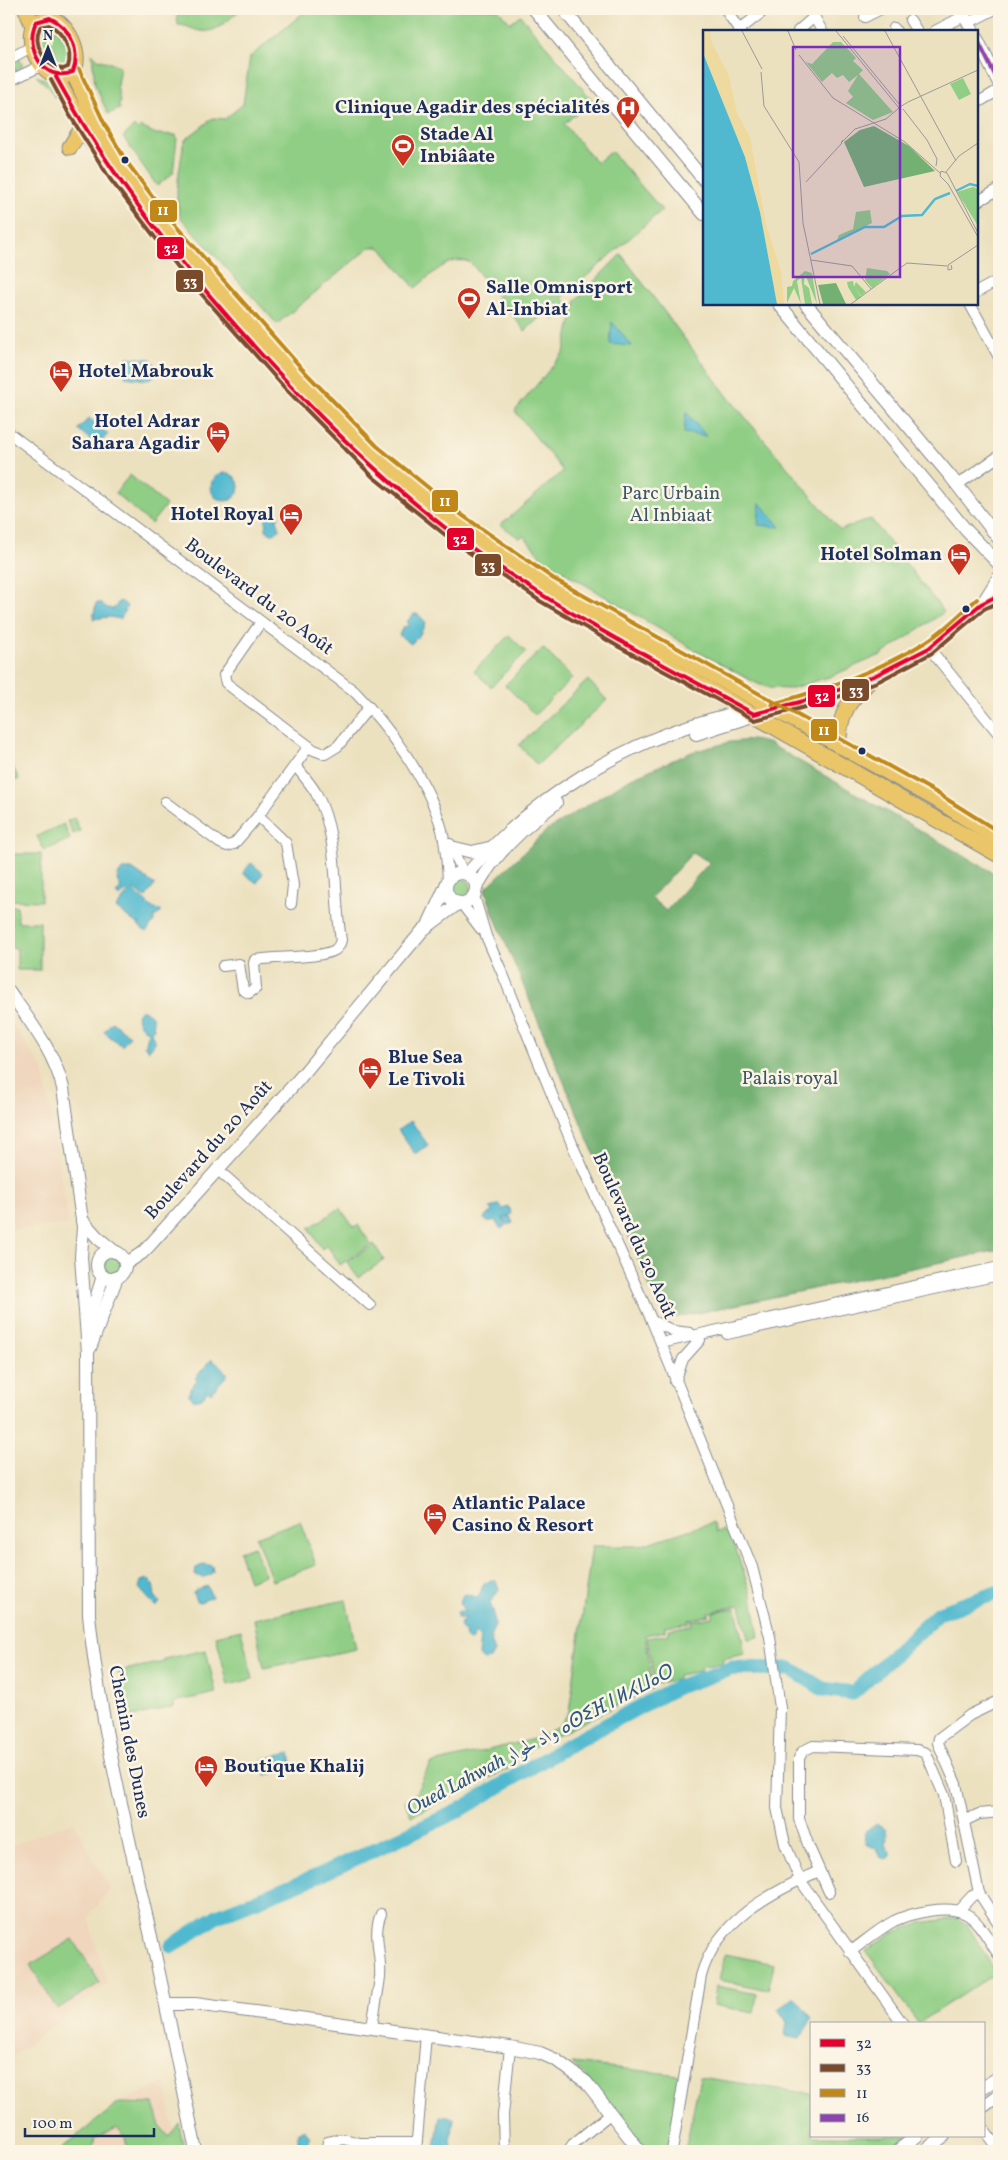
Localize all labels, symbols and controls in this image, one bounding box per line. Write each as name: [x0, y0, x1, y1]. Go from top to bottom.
north arrow: [22, 22, 72, 72]
text: N: [43, 27, 53, 46]
inset map: [703, 30, 978, 305]
place label: Clinique Agadir des spécialités: [335, 95, 610, 121]
hospital icon: Clinique Agadir des spécialités: [615, 95, 641, 129]
place label: Stade Al Inbiâate: [420, 122, 495, 170]
sports icon: Stade Al Inbiâate: [390, 133, 416, 167]
unlabelled marker: [120, 155, 130, 165]
line badge: 11: [149, 199, 178, 223]
text: 11: [157, 202, 169, 221]
line badge: 32: [156, 236, 185, 260]
text: 32: [164, 240, 178, 259]
line badge: 33: [175, 269, 204, 293]
text: 33: [183, 273, 197, 292]
place label: Salle Omnisport Al-Inbiat: [486, 275, 633, 323]
sports icon: Salle Omnisport Al-Inbiat: [456, 286, 482, 320]
hotel icon: Hotel Mabrouk: [48, 359, 74, 393]
place label: Hotel Mabrouk: [78, 359, 214, 385]
place label: Hotel Adrar Sahara Agadir: [71, 409, 200, 457]
hotel icon: Hotel Adrar Sahara Agadir: [205, 420, 231, 454]
park label: Parc Urbain Al Inbiaat: [622, 481, 720, 529]
line badge: 11: [431, 489, 459, 513]
text: 11: [439, 493, 451, 512]
place label: Hotel Royal: [170, 502, 274, 528]
hotel icon: Hotel Royal: [278, 502, 304, 536]
line badge: 32: [446, 527, 475, 551]
text: 32: [453, 531, 467, 550]
street label: Boulevard du 20 Août: [179, 532, 339, 662]
place label: Hotel Solman: [820, 542, 942, 568]
hotel icon: Hotel Solman: [946, 542, 972, 576]
line badge: 33: [474, 553, 502, 577]
text: 33: [481, 557, 495, 576]
unlabelled marker: [961, 604, 971, 614]
line badge: 33: [841, 678, 870, 702]
text: 33: [849, 682, 863, 701]
line badge: 32: [807, 684, 836, 708]
text: 32: [815, 688, 829, 707]
line badge: 11: [810, 718, 838, 742]
text: 11: [818, 722, 830, 741]
unlabelled marker: [857, 746, 867, 756]
place label: Blue Sea Le Tivoli: [388, 1045, 465, 1093]
hotel icon: Blue Sea Le Tivoli: [357, 1056, 383, 1090]
park label: Palais royal: [742, 1066, 839, 1092]
street label: Boulevard du 20 Août: [139, 1074, 279, 1226]
street label: Boulevard du 20 Août: [585, 1148, 683, 1324]
place label: Atlantic Palace Casino & Resort: [452, 1491, 594, 1539]
hotel icon: Atlantic Palace Casino & Resort: [422, 1502, 448, 1536]
water label: Oued Lahwah واد لحوار ⴰⵙⵉⴼ ⵏ ⵍⵃⵡⴰⵔ: [402, 1658, 679, 1823]
street label: Chemin des Dunes: [101, 1663, 157, 1821]
hotel icon: Boutique Khalij: [193, 1754, 219, 1788]
place label: Boutique Khalij: [224, 1754, 364, 1780]
legend: [810, 2022, 986, 2138]
text: 32: [856, 2034, 872, 2055]
text: 33: [856, 2058, 871, 2079]
text: 11: [856, 2084, 868, 2105]
scale bar: [25, 2105, 154, 2137]
text: 16: [856, 2108, 869, 2129]
text: 100 m: [32, 2114, 72, 2135]

